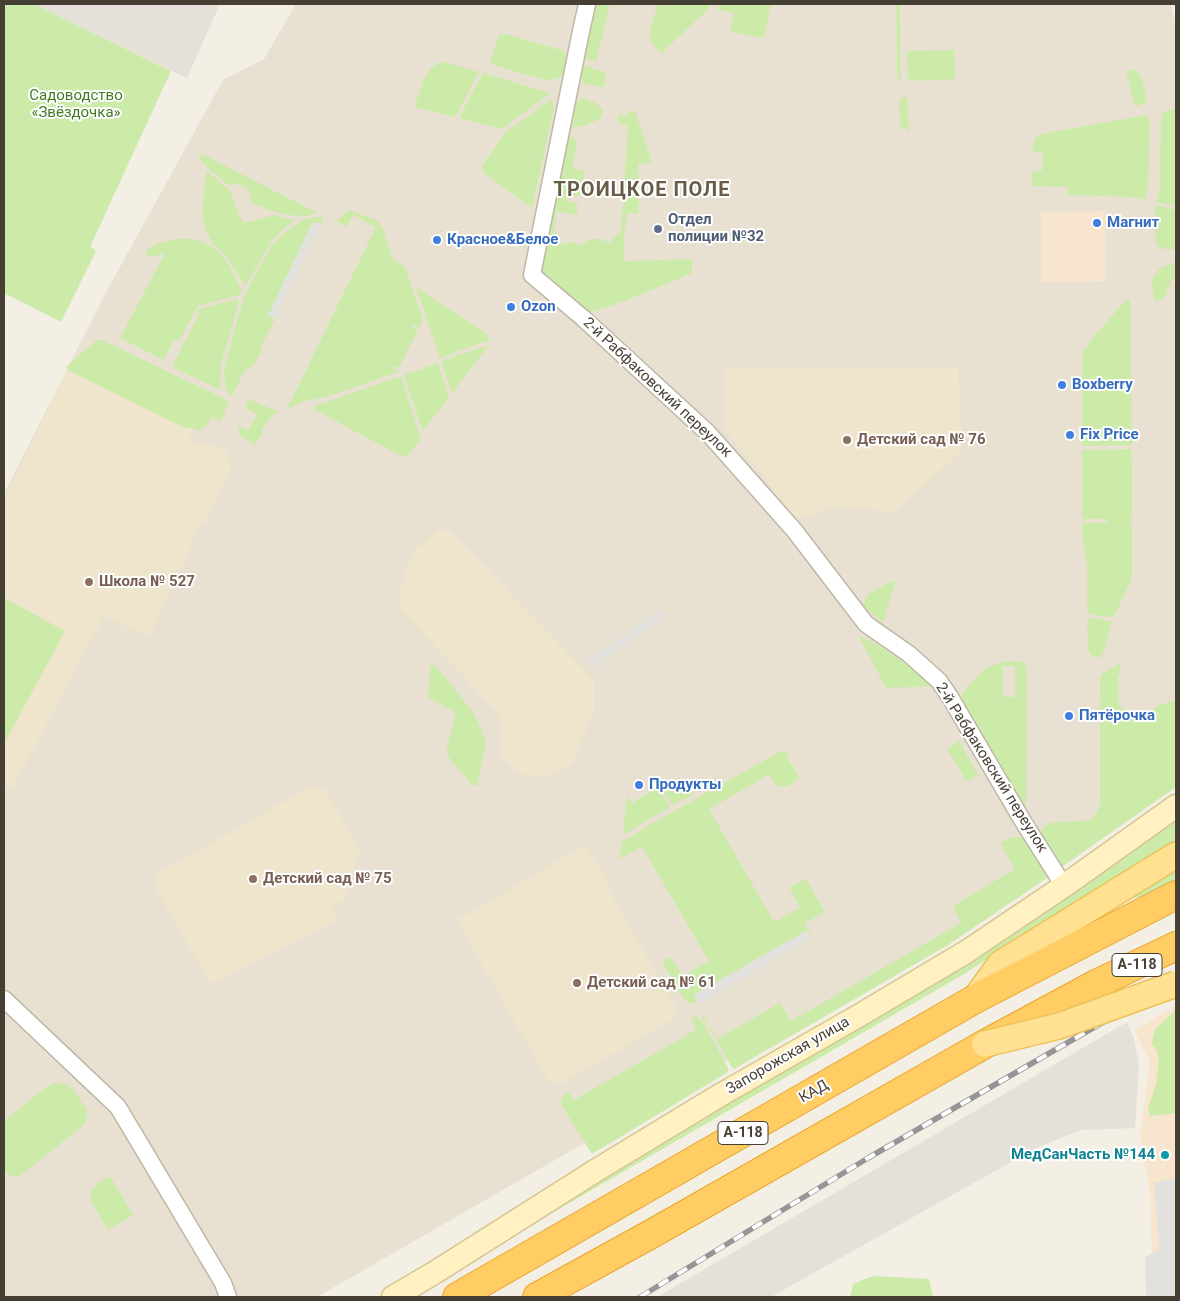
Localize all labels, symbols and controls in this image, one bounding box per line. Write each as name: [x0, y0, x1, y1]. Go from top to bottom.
park label: Садоводство «Звёздочка»: [29, 87, 123, 122]
district label: ТРОИЦКОЕ ПОЛЕ: [552, 179, 732, 203]
place label: Отдел полиции №32: [668, 211, 764, 246]
place label: Магнит: [1107, 214, 1159, 232]
marker: Магнит: [1091, 217, 1103, 229]
marker: Отдел полиции №32: [652, 223, 664, 235]
place label: Красное&Белое: [447, 231, 558, 249]
marker: Красное&Белое: [431, 234, 443, 246]
place label: Ozon: [521, 298, 556, 316]
marker: Ozon: [505, 301, 517, 313]
street label: 2-й Рабфаковский переулок: [579, 314, 735, 462]
place label: Boxberry: [1072, 376, 1133, 394]
marker: Boxberry: [1056, 379, 1068, 391]
place label: Fix Price: [1080, 426, 1139, 444]
marker: Fix Price: [1064, 429, 1076, 441]
place label: Детский сад № 76: [857, 431, 985, 449]
marker: Детский сад № 76: [841, 434, 853, 446]
place label: Школа № 527: [99, 573, 195, 591]
marker: Школа № 527: [83, 576, 95, 588]
street label: 2-й Рабфаковский переулок: [931, 680, 1051, 856]
place label: Пятёрочка: [1079, 707, 1155, 725]
marker: Пятёрочка: [1063, 710, 1075, 722]
place label: Продукты: [649, 776, 722, 794]
marker: Продукты: [633, 779, 645, 791]
place label: Детский сад № 75: [263, 870, 391, 888]
marker: Детский сад № 75: [247, 873, 259, 885]
road number: А-118: [1112, 954, 1162, 976]
place label: Детский сад № 61: [587, 974, 715, 992]
marker: Детский сад № 61: [571, 977, 583, 989]
street label: Запорожская улица: [723, 1013, 853, 1099]
street label: КАД: [796, 1076, 832, 1108]
road number: А-118: [718, 1122, 768, 1144]
place label: МедСанЧасть №144: [1011, 1146, 1155, 1164]
marker: МедСанЧасть №144: [1159, 1149, 1171, 1161]

